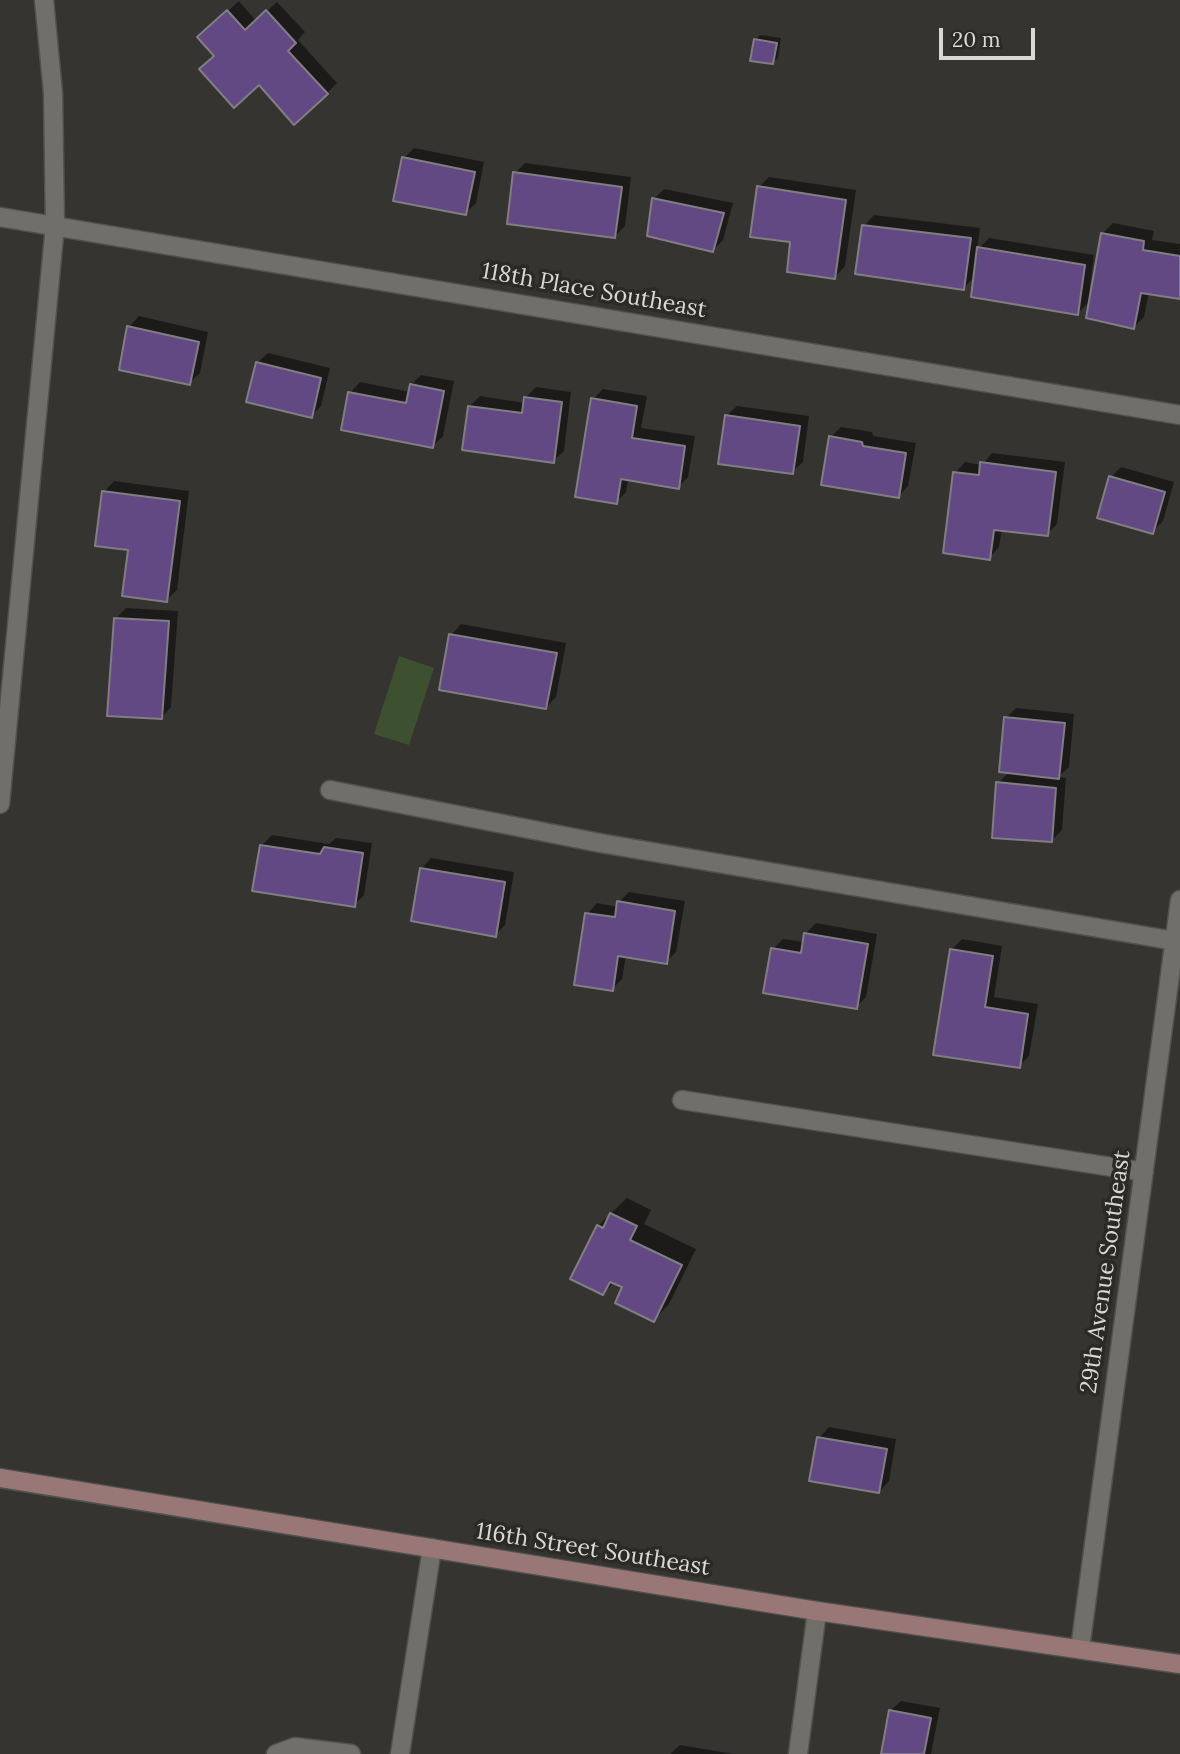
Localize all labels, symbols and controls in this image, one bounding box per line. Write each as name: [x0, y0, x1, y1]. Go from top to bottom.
scale bar: [942, 14, 1038, 58]
text: 20 m: [952, 26, 1001, 53]
street label: 118th Place Southeast: [479, 258, 709, 324]
street label: 29th Avenue Southeast: [1075, 1149, 1137, 1395]
street label: 116th Street Southeast: [474, 1518, 712, 1582]

